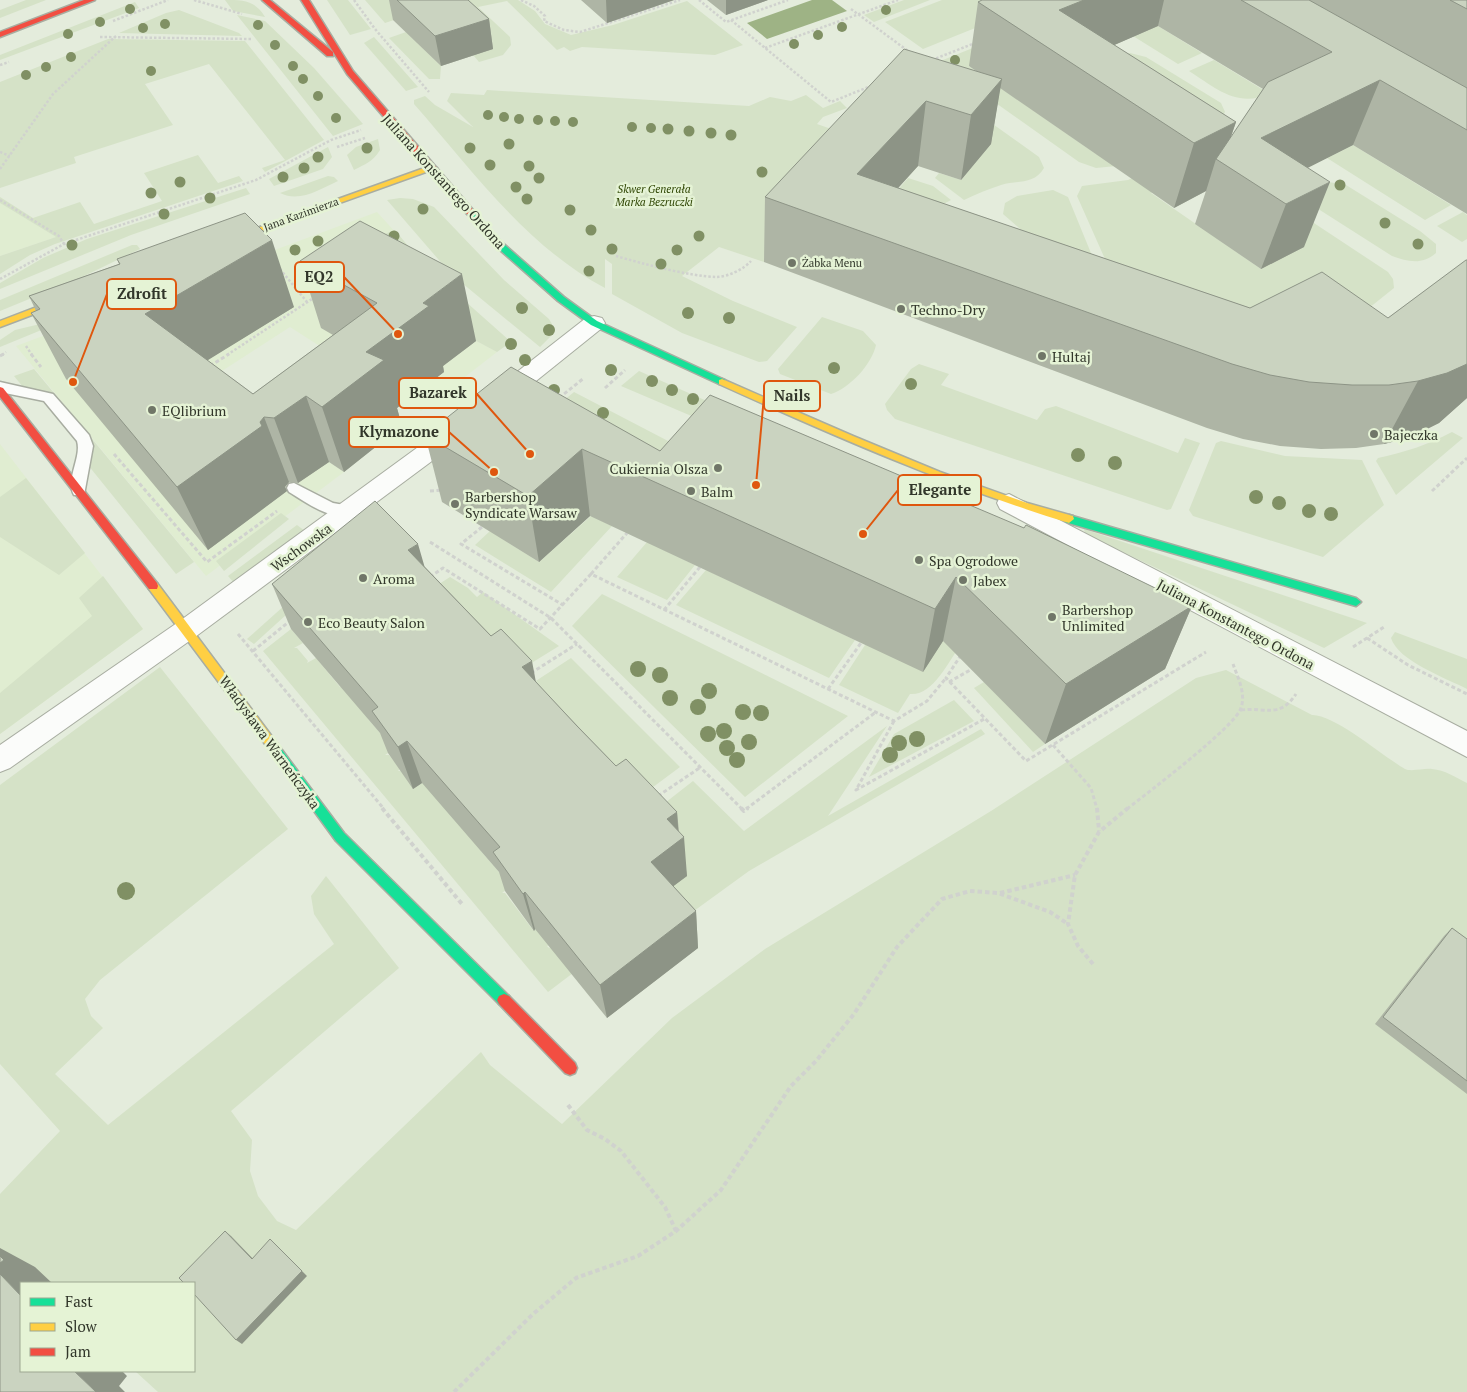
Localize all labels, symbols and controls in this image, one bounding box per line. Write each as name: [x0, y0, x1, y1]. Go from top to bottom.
street label: Juliana Konstantego Ordona: [378, 109, 510, 253]
park label: Skwer Generała Marka Bezruczki: [614, 182, 693, 209]
street label: Jana Kazimierza: [262, 194, 341, 234]
place label: Żabka Menu: [802, 256, 863, 270]
marker: Żabka Menu: [786, 257, 798, 269]
callout: EQ2: [295, 262, 344, 292]
text: EQ2: [305, 266, 333, 286]
callout: Zdrofit: [107, 279, 176, 309]
text: Zdrofit: [117, 283, 167, 303]
place label: Techno-Dry: [911, 300, 986, 319]
marker: Techno-Dry: [895, 303, 907, 315]
place label: Hultaj: [1052, 347, 1091, 366]
marker: Hultaj: [1036, 350, 1048, 362]
callout: Bazarek: [399, 378, 476, 408]
callout: Nails: [764, 381, 820, 411]
text: Bazarek: [409, 382, 467, 402]
text: Nails: [774, 385, 810, 405]
place label: EQlibrium: [162, 401, 226, 420]
marker: EQlibrium: [146, 404, 158, 416]
callout: Klymazone: [349, 417, 449, 447]
text: Klymazone: [359, 421, 439, 441]
place label: Bajeczka: [1384, 425, 1438, 444]
marker: Bajeczka: [1368, 428, 1380, 440]
place label: Cukiernia Olsza: [610, 459, 708, 478]
marker: Cukiernia Olsza: [712, 462, 724, 474]
callout: Elegante: [898, 475, 981, 505]
text: Elegante: [909, 479, 971, 499]
place label: Balm: [701, 482, 733, 501]
marker: Balm: [685, 485, 697, 497]
place label: Barbershop Syndicate Warsaw: [465, 487, 578, 522]
marker: Barbershop Syndicate Warsaw: [449, 498, 461, 510]
street label: Wschowska: [267, 518, 335, 576]
place label: Spa Ogrodowe: [929, 551, 1018, 570]
marker: Spa Ogrodowe: [913, 554, 925, 566]
place label: Aroma: [373, 569, 415, 588]
place label: Jabex: [973, 571, 1007, 590]
marker: Aroma: [357, 572, 369, 584]
marker: Jabex: [957, 574, 969, 586]
street label: Juliana Konstantego Ordona: [1154, 574, 1318, 674]
place label: Barbershop Unlimited: [1062, 600, 1133, 635]
marker: Barbershop Unlimited: [1046, 611, 1058, 623]
place label: Eco Beauty Salon: [318, 613, 426, 632]
marker: Eco Beauty Salon: [302, 616, 314, 628]
street label: Władysława Warneńczyka: [215, 671, 325, 813]
legend: [20, 1282, 195, 1372]
text: Fast: [65, 1291, 93, 1311]
text: Slow: [65, 1316, 98, 1336]
text: Jam: [65, 1341, 91, 1361]

